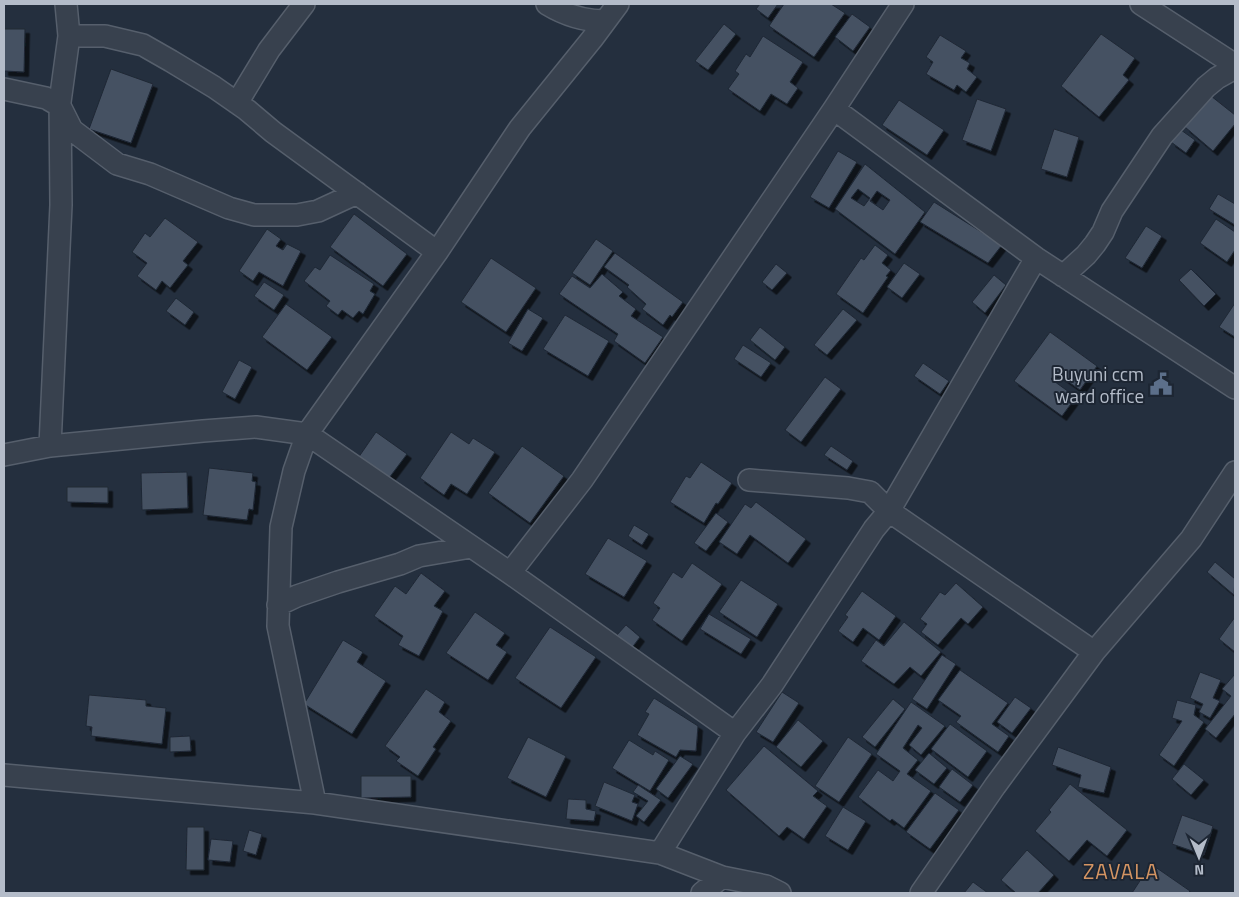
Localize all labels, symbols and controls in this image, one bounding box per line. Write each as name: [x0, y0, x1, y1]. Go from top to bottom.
place label: Buyuni ccm ward office: [1052, 359, 1144, 410]
public building icon: Buyuni ccm ward office: [1148, 371, 1174, 397]
north arrow: [1174, 832, 1224, 882]
district label: ZAVALA: [1083, 855, 1159, 887]
text: N: [1194, 860, 1204, 881]

